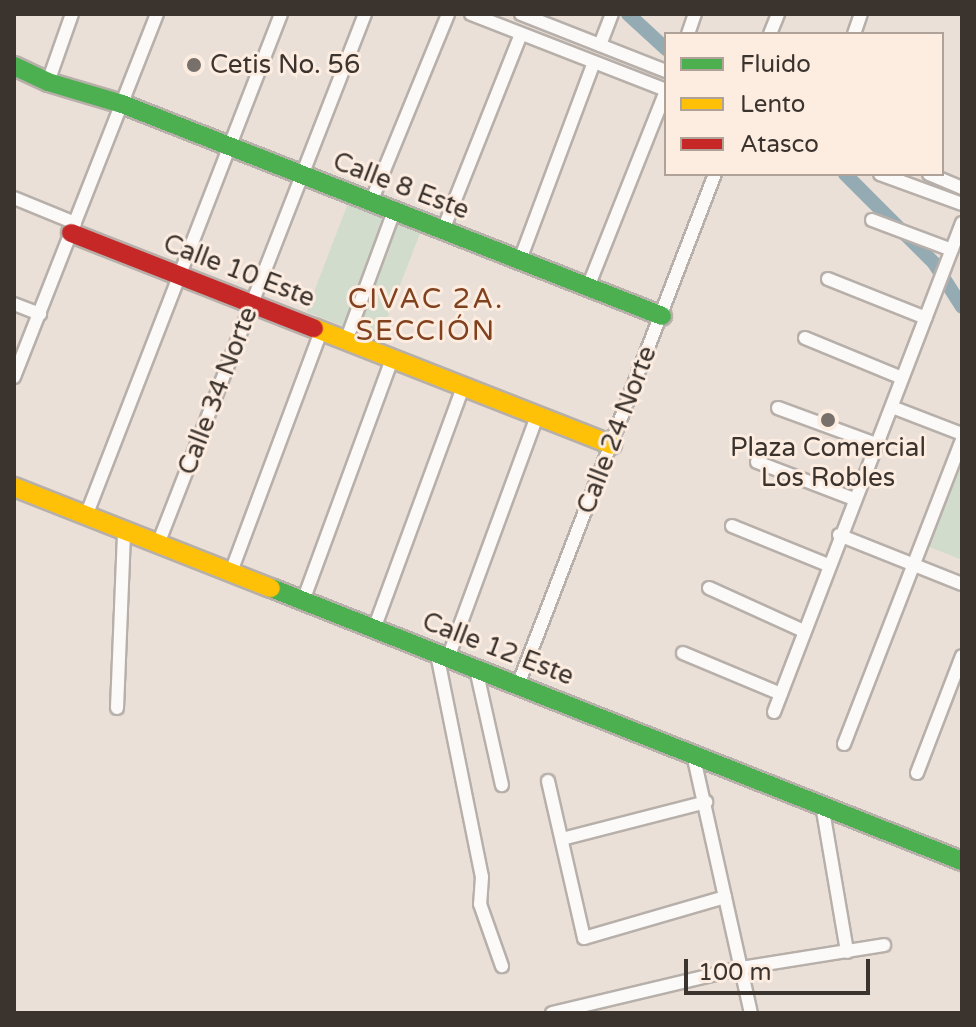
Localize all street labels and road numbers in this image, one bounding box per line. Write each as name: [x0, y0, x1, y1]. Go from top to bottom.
street label: Calle 8 Este: [328, 146, 474, 226]
street label: Calle 10 Este: [159, 228, 319, 314]
street label: Calle 34 Norte: [172, 303, 264, 479]
street label: Calle 24 Norte: [571, 342, 663, 518]
street label: Calle 12 Este: [418, 606, 578, 692]

